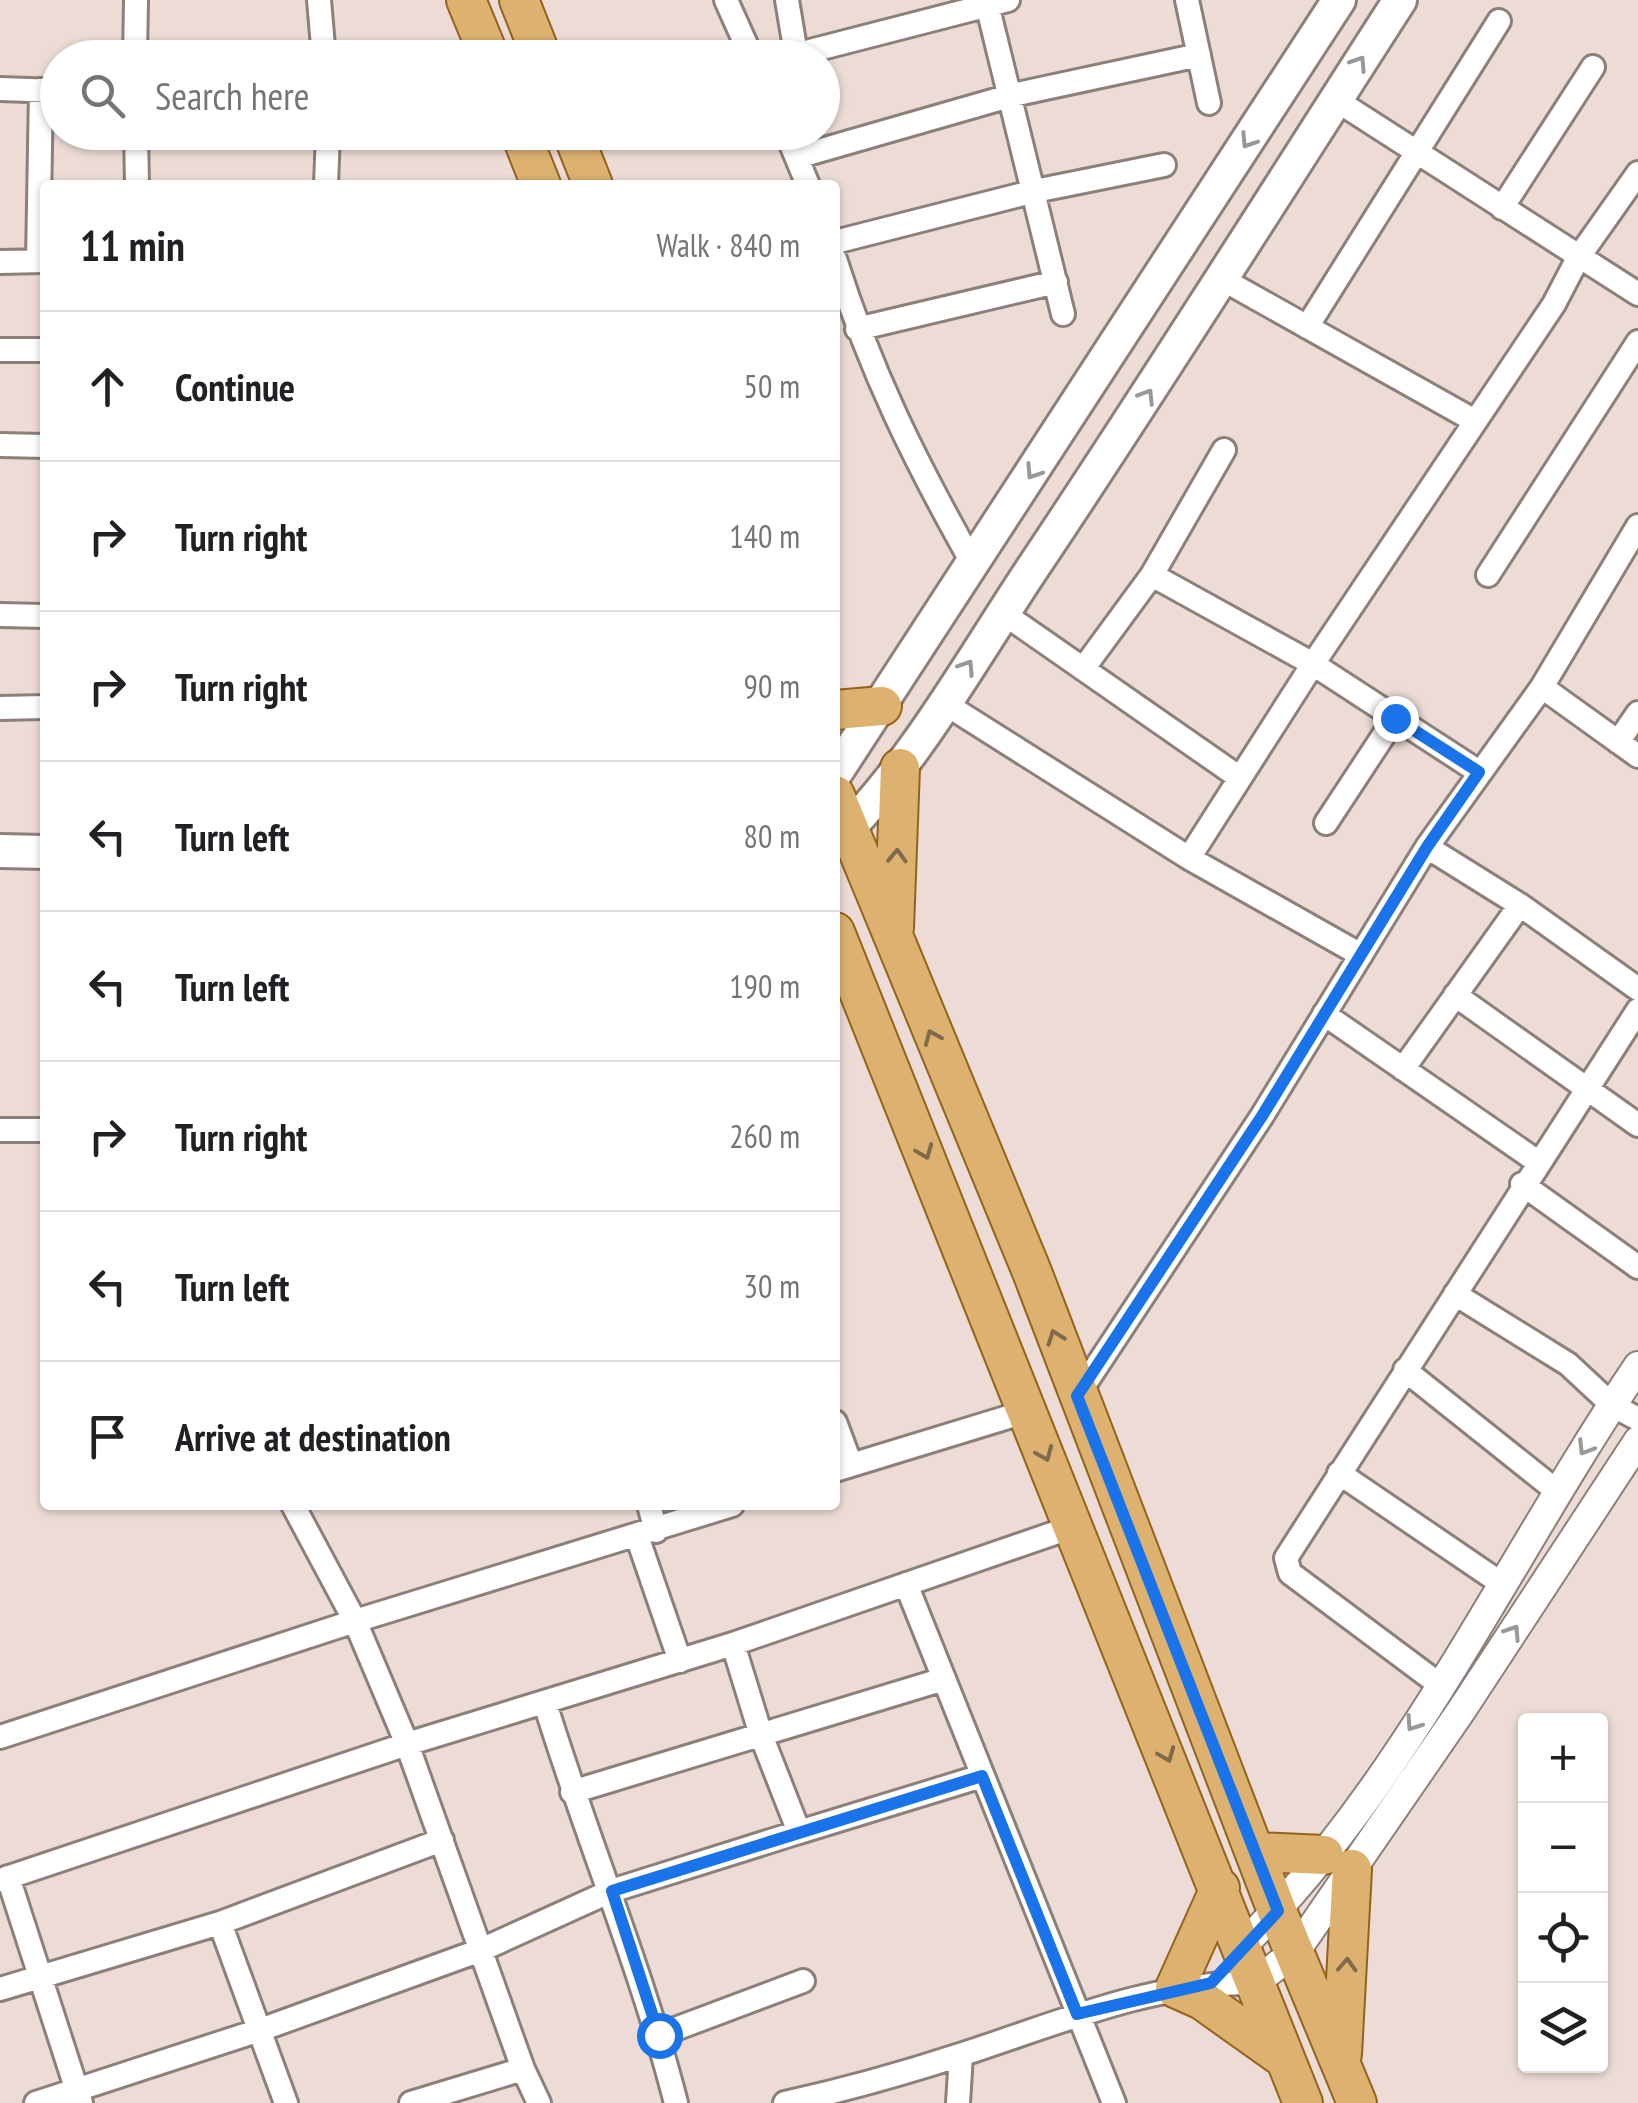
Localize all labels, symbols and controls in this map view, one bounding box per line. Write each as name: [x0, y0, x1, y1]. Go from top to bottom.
search box: [40, 40, 840, 150]
one-way arrow: [1347, 56, 1366, 74]
icon: search: [75, 68, 130, 123]
text: Search here: [155, 71, 309, 120]
one-way arrow: [1242, 130, 1261, 148]
text: 11 min: [80, 218, 185, 273]
text: Walk · 840 m: [656, 224, 800, 266]
icon: ahead: [80, 359, 135, 414]
text: Continue: [175, 362, 295, 411]
text: 50 m: [744, 365, 800, 407]
one-way arrow: [1135, 389, 1154, 407]
one-way arrow: [1026, 461, 1045, 479]
icon: right: [80, 509, 135, 564]
text: Turn right: [175, 512, 307, 561]
text: 140 m: [729, 515, 800, 557]
icon: right: [80, 659, 135, 714]
one-way arrow: [955, 660, 974, 678]
text: Turn right: [175, 662, 307, 711]
text: 90 m: [744, 665, 800, 707]
route end: [1373, 696, 1419, 742]
icon: left: [80, 809, 135, 864]
text: Turn left: [175, 812, 289, 861]
text: 80 m: [744, 815, 800, 857]
one-way arrow: [886, 848, 907, 864]
icon: left: [80, 959, 135, 1014]
text: Turn left: [175, 962, 289, 1011]
text: 190 m: [729, 965, 800, 1007]
one-way arrow: [924, 1029, 944, 1047]
icon: right: [80, 1109, 135, 1164]
text: Turn right: [175, 1112, 307, 1161]
text: 260 m: [729, 1115, 800, 1157]
one-way arrow: [913, 1142, 933, 1160]
icon: left: [80, 1259, 135, 1314]
text: Turn left: [175, 1262, 289, 1311]
text: 30 m: [744, 1265, 800, 1307]
one-way arrow: [1046, 1330, 1067, 1347]
icon: arrive: [80, 1409, 135, 1464]
text: Arrive at destination: [175, 1412, 451, 1461]
one-way arrow: [1578, 1437, 1597, 1455]
one-way arrow: [1034, 1444, 1054, 1462]
one-way arrow: [1500, 1625, 1519, 1643]
one-way arrow: [1407, 1713, 1425, 1732]
map controls: [1518, 1713, 1608, 2073]
button: +: [1518, 1713, 1608, 1803]
one-way arrow: [1155, 1745, 1175, 1763]
button: −: [1518, 1803, 1608, 1893]
button: locate: [1518, 1893, 1608, 1983]
one-way arrow: [1336, 1957, 1357, 1973]
button: layers: [1518, 1983, 1608, 2073]
route start: [637, 2013, 683, 2059]

